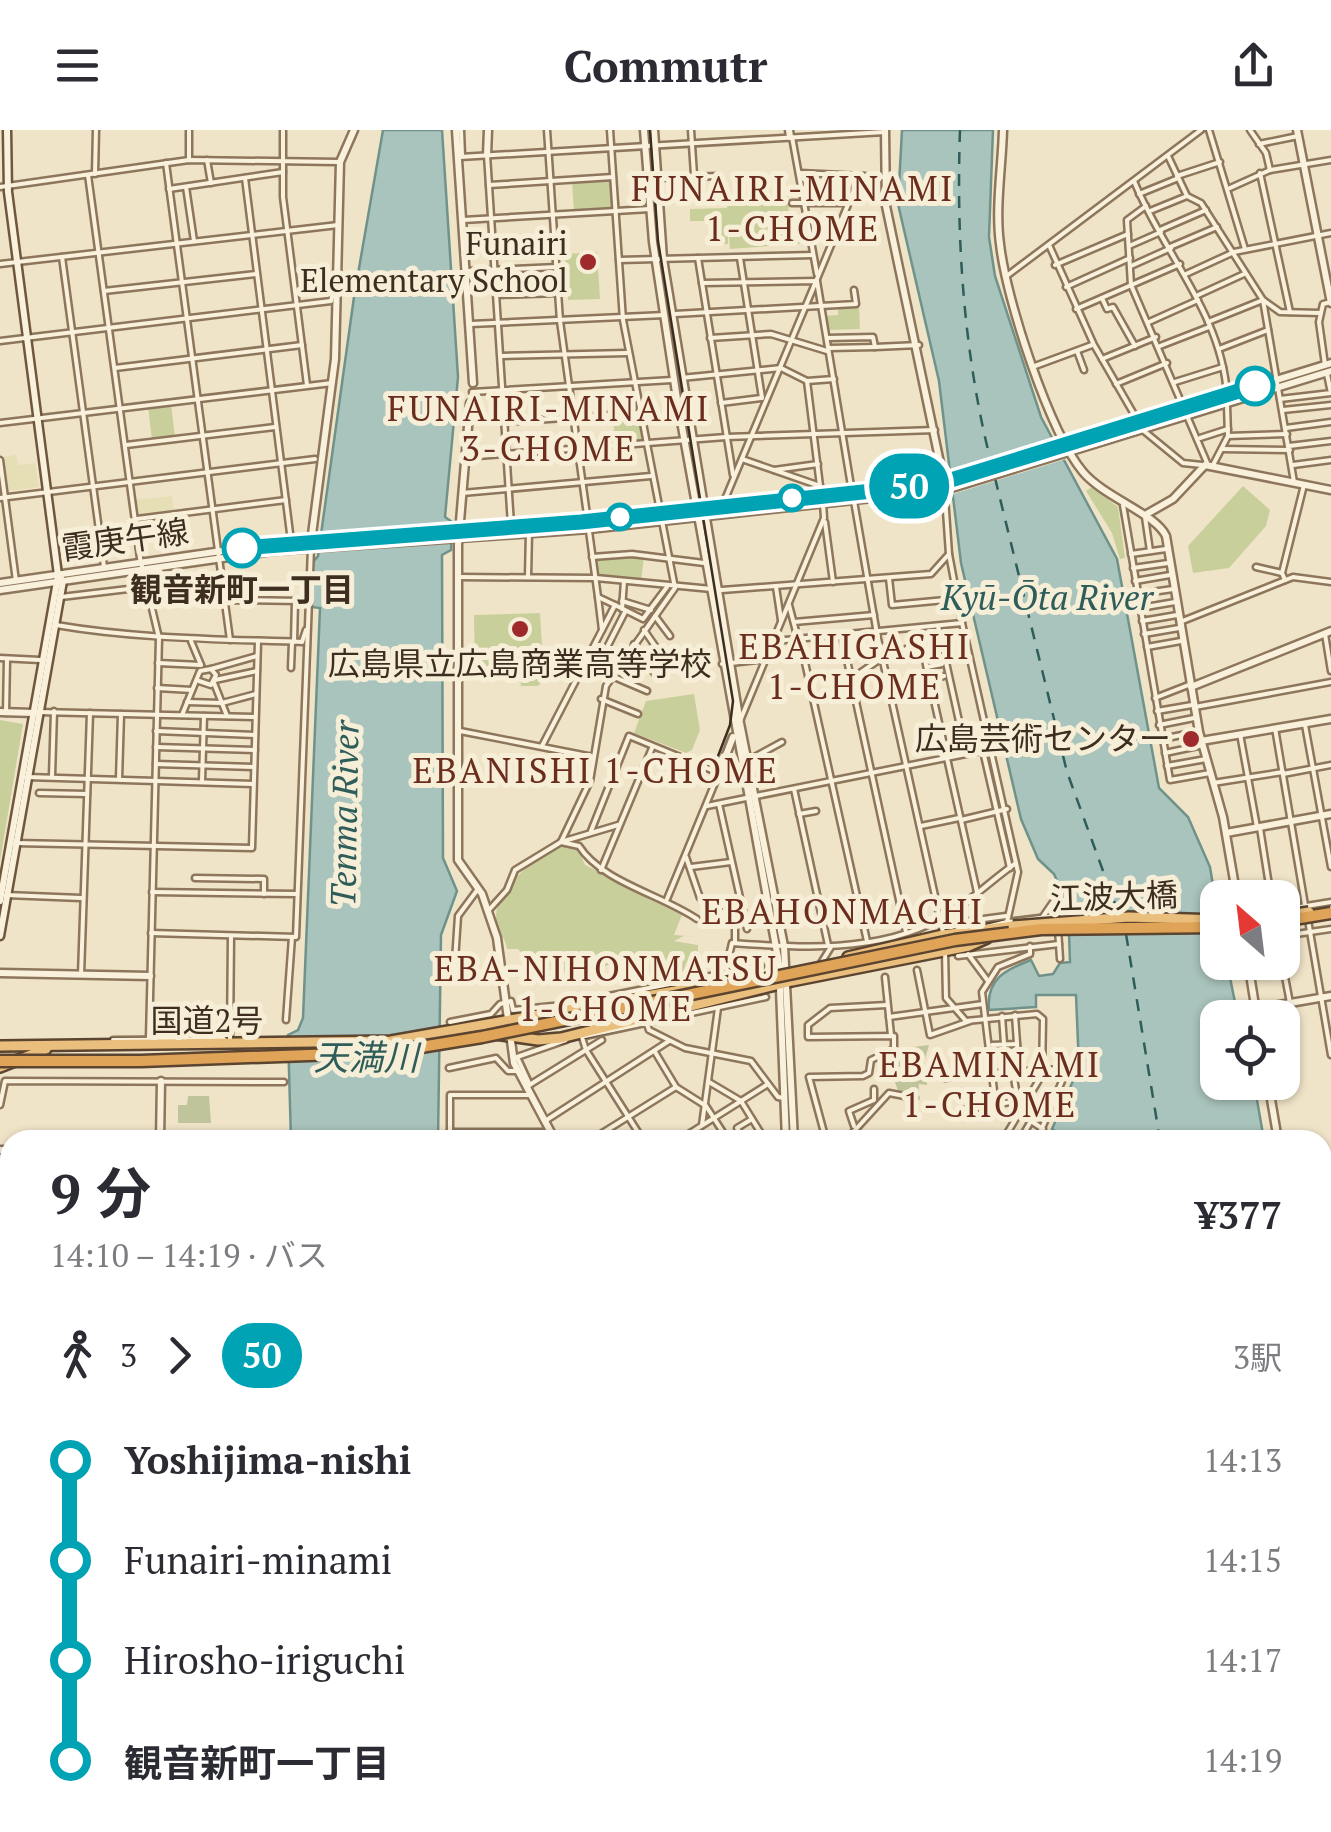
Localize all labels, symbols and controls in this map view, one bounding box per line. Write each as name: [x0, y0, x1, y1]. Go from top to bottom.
text: Commutr: [564, 35, 767, 95]
icon: menu: [50, 38, 105, 93]
icon: share: [1226, 38, 1281, 93]
district label: FUNAIRI-MINAMI 1-CHOME: [631, 165, 955, 251]
place label: Funairi Elementary School: [300, 222, 568, 301]
marker: Funairi Elementary School: [577, 251, 599, 273]
unlabelled marker: [1236, 367, 1274, 405]
district label: FUNAIRI-MINAMI 3-CHOME: [387, 385, 711, 471]
line badge: 50: [864, 454, 954, 518]
text: 50: [889, 463, 929, 509]
unlabelled marker: [779, 485, 805, 511]
unlabelled marker: [607, 504, 633, 530]
street label: 霞庚午線: [59, 509, 191, 569]
marker: 観音新町一丁目: [223, 529, 261, 567]
place label: 観音新町一丁目: [130, 568, 354, 610]
water label: Kyū-Ōta River: [940, 574, 1155, 620]
marker: 広島県立広島商業高等学校: [509, 618, 531, 640]
district label: EBAHIGASHI 1-CHOME: [738, 623, 972, 709]
place label: 広島県立広島商業高等学校: [328, 642, 712, 684]
place label: 広島芸術センター: [915, 717, 1171, 759]
water label: Tenma River: [319, 719, 369, 908]
marker: 広島芸術センター: [1180, 728, 1202, 750]
district label: EBANISHI 1-CHOME: [413, 747, 779, 793]
street label: 江波大橋: [1049, 873, 1179, 919]
north arrow: [1200, 880, 1300, 980]
map controls: [1200, 880, 1300, 1100]
district label: EBAHONMACHI: [701, 888, 985, 934]
district label: EBA-NIHONMATSU 1-CHOME: [434, 945, 778, 1031]
street label: 国道2号: [150, 999, 264, 1041]
button: locate: [1200, 1000, 1300, 1100]
water label: 天満川: [313, 1034, 422, 1080]
district label: EBAMINAMI 1-CHOME: [878, 1041, 1102, 1127]
text: 9 分: [50, 1156, 151, 1229]
text: ¥377: [1196, 1190, 1282, 1240]
text: 14:10 – 14:19 · バス: [50, 1234, 328, 1276]
icon: walk: [50, 1328, 105, 1383]
icon: forward: [152, 1328, 207, 1383]
text: 50: [242, 1332, 282, 1378]
text: 3: [120, 1334, 137, 1376]
text: 3駅: [1233, 1336, 1282, 1378]
text: Yoshijima-nishi: [124, 1435, 411, 1485]
text: 14:13: [1203, 1439, 1282, 1481]
text: Funairi-minami: [124, 1535, 392, 1585]
text: 14:15: [1203, 1539, 1282, 1581]
text: Hirosho-iriguchi: [124, 1635, 405, 1685]
text: 14:17: [1203, 1639, 1282, 1681]
text: 観音新町一丁目: [124, 1738, 390, 1788]
text: 14:19: [1203, 1739, 1282, 1781]

